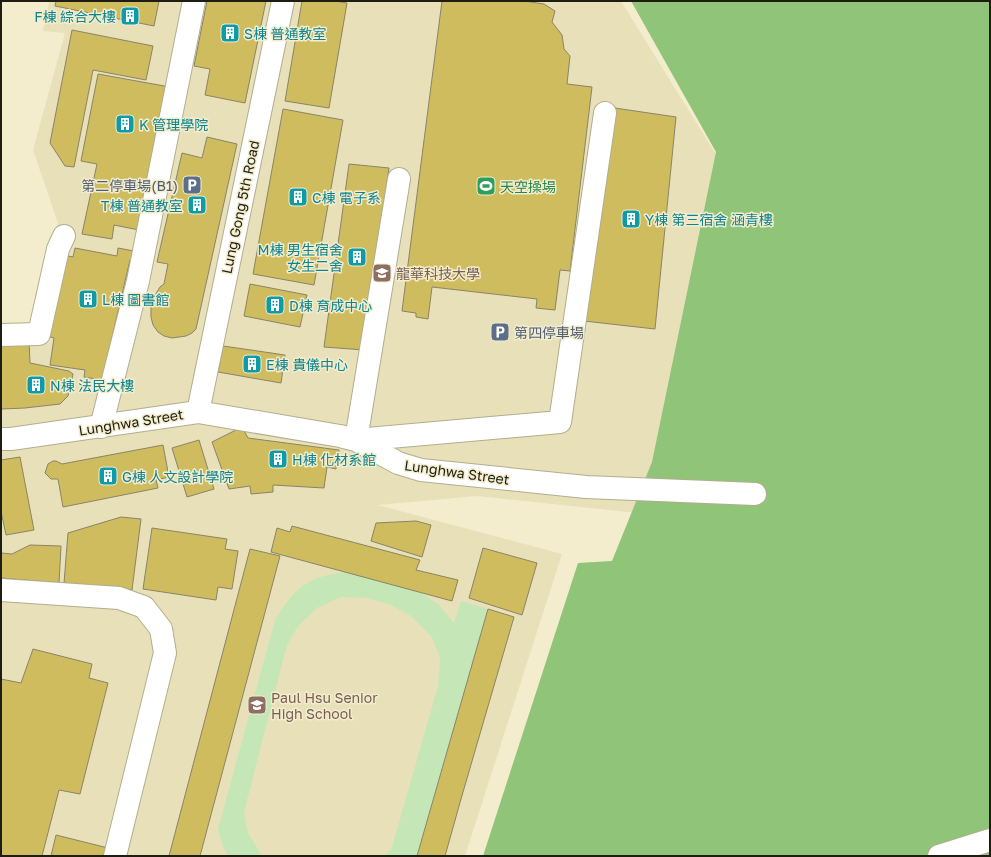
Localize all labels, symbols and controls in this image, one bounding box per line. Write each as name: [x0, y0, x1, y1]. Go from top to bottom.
building icon: F棟 綜合大樓: [119, 5, 141, 27]
place label: F棟 綜合大樓: [34, 8, 116, 25]
building icon: S棟 普通教室: [219, 22, 241, 44]
place label: S棟 普通教室: [244, 25, 326, 42]
building icon: K 管理學院: [114, 113, 136, 135]
place label: K 管理學院: [139, 116, 208, 133]
street label: Lung Gong 5th Road: [218, 139, 262, 275]
parking icon: 第二停車場(B1): [181, 174, 203, 196]
sports icon: 天空操場: [475, 175, 497, 197]
place label: 第二停車場(B1): [81, 177, 178, 194]
place label: 天空操場: [500, 178, 556, 195]
building icon: C棟 電子系: [287, 186, 309, 208]
place label: C棟 電子系: [312, 189, 381, 206]
building icon: T棟 普通教室: [186, 194, 208, 216]
place label: T棟 普通教室: [101, 197, 183, 214]
building icon: Y棟 第三宿舍 涵青樓: [620, 208, 642, 230]
place label: Y棟 第三宿舍 涵青樓: [645, 211, 773, 228]
place label: M棟 男生宿舍 女生二舍: [257, 241, 343, 274]
building icon: M棟 男生宿舍 女生二舍: [346, 246, 368, 268]
school or university icon: 龍華科技大學: [371, 262, 393, 284]
place label: 龍華科技大學: [396, 265, 480, 282]
building icon: L棟 圖書館: [77, 288, 99, 310]
place label: L棟 圖書館: [102, 291, 169, 308]
building icon: D棟 育成中心: [264, 294, 286, 316]
place label: D棟 育成中心: [289, 297, 372, 314]
parking icon: 第四停車場: [489, 321, 511, 343]
place label: 第四停車場: [514, 324, 584, 341]
building icon: E棟 貴儀中心: [241, 353, 263, 375]
place label: E棟 貴儀中心: [266, 356, 348, 373]
building icon: N棟 法民大樓: [25, 374, 47, 396]
place label: N棟 法民大樓: [50, 377, 134, 394]
street label: Lunghwa Street: [77, 405, 185, 439]
building icon: H棟 化材系館: [267, 448, 289, 470]
place label: H棟 化材系館: [292, 451, 376, 468]
street label: Lunghwa Street: [403, 456, 511, 488]
building icon: G棟 人文設計學院: [97, 465, 119, 487]
place label: G棟 人文設計學院: [122, 468, 233, 485]
place label: Paul Hsu Senior High School: [271, 689, 378, 722]
school or university icon: Paul Hsu Senior High School: [246, 694, 268, 716]

